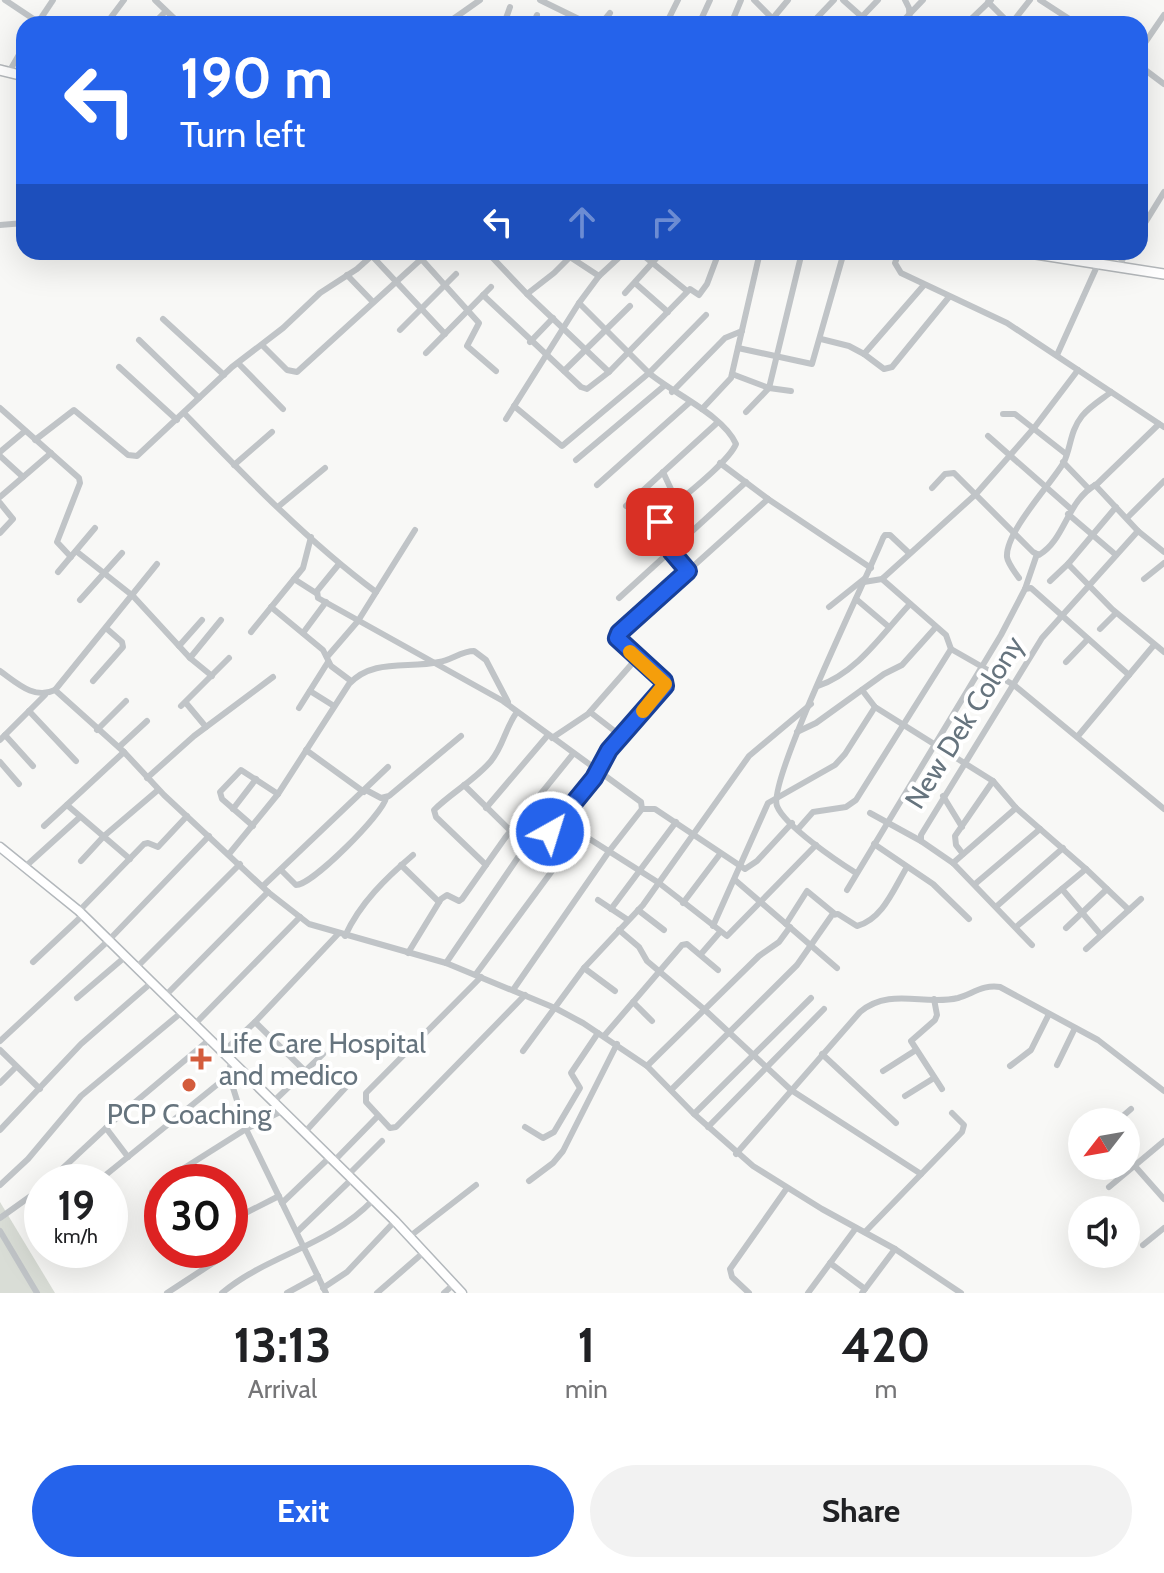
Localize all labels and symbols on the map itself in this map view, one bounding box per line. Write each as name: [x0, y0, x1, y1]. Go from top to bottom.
pin: [626, 488, 694, 556]
street label: New Dek Colony: [897, 629, 1031, 815]
position arrow: [508, 790, 592, 874]
place label: Life Care Hospital and medico: [219, 1026, 426, 1092]
marker: Life Care Hospital and medico: [190, 1048, 212, 1070]
marker: PCP Coaching: [180, 1076, 198, 1094]
place label: PCP Coaching: [107, 1097, 272, 1131]
north arrow: [1068, 1108, 1140, 1180]
speed limit sign: 30: [144, 1164, 248, 1268]

